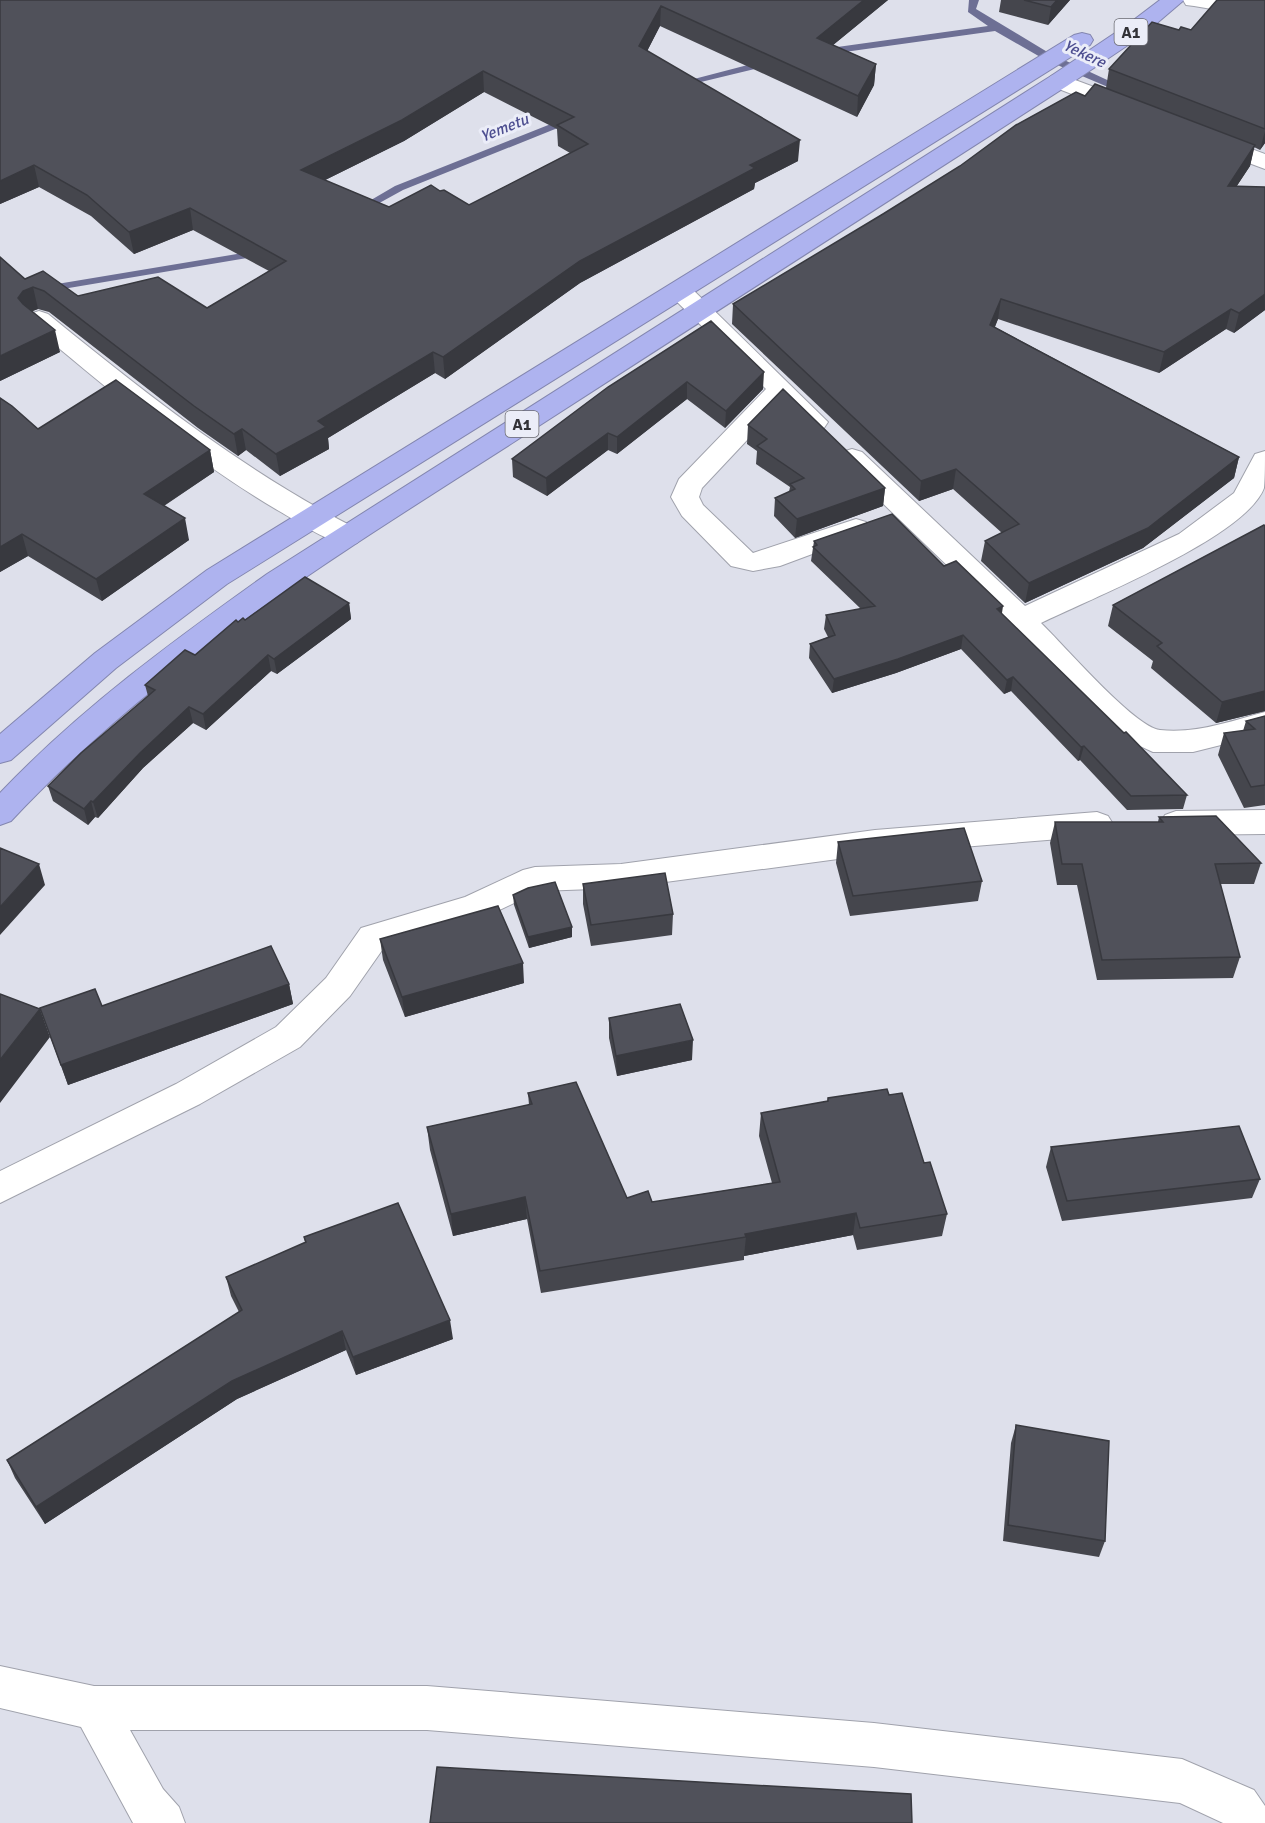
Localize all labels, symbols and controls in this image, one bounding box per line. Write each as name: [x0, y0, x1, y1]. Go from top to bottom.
road number: A1: [1114, 19, 1148, 45]
water label: Yekere: [1060, 35, 1110, 73]
water label: Yemetu: [477, 109, 533, 147]
road number: A1: [506, 411, 538, 437]

